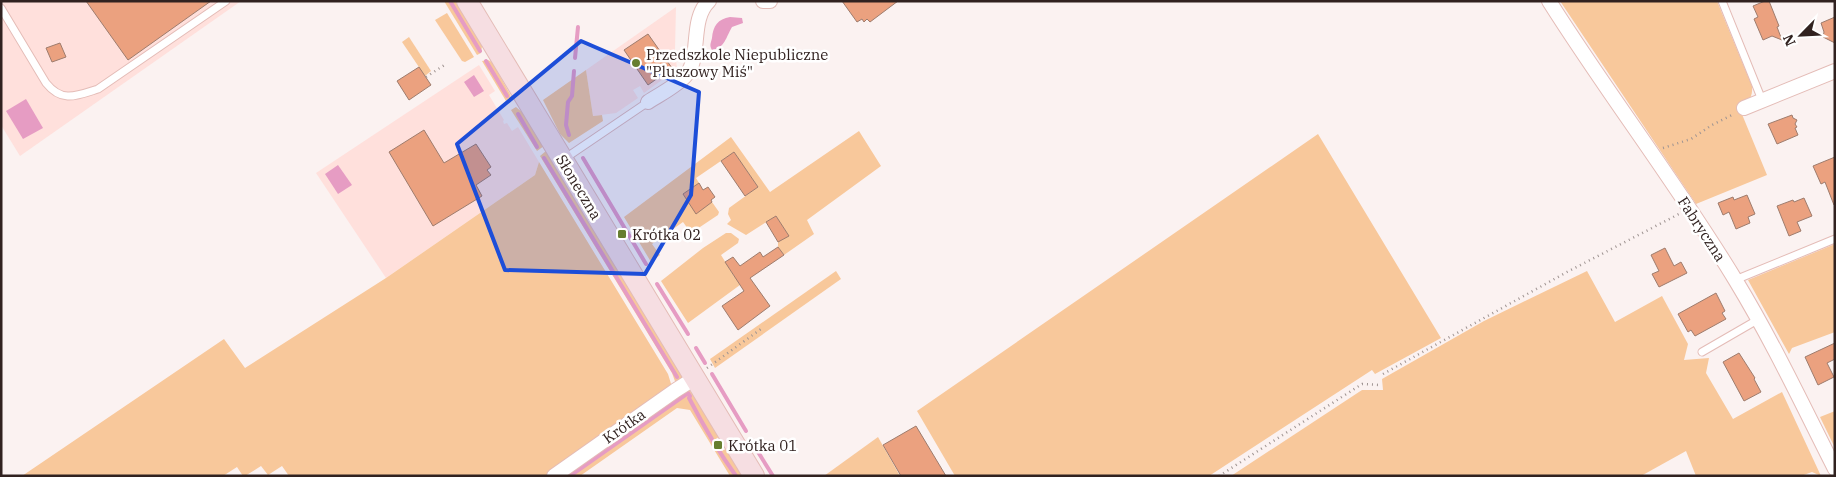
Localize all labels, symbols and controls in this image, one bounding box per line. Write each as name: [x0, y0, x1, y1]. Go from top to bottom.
north arrow: [1776, 10, 1826, 60]
text: N: [1779, 32, 1800, 49]
place label: Przedszkole Niepubliczne "Pluszowy Miś": [646, 45, 828, 81]
marker: Przedszkole Niepubliczne "Pluszowy Miś": [630, 57, 642, 69]
street label: Słoneczna: [552, 151, 606, 223]
street label: Fabryczna: [1674, 193, 1730, 265]
place label: Krótka 02: [632, 225, 701, 244]
marker: Krótka 02: [616, 228, 628, 240]
street label: Krótka: [599, 405, 649, 447]
place label: Krótka 01: [728, 436, 797, 455]
marker: Krótka 01: [712, 439, 724, 451]

